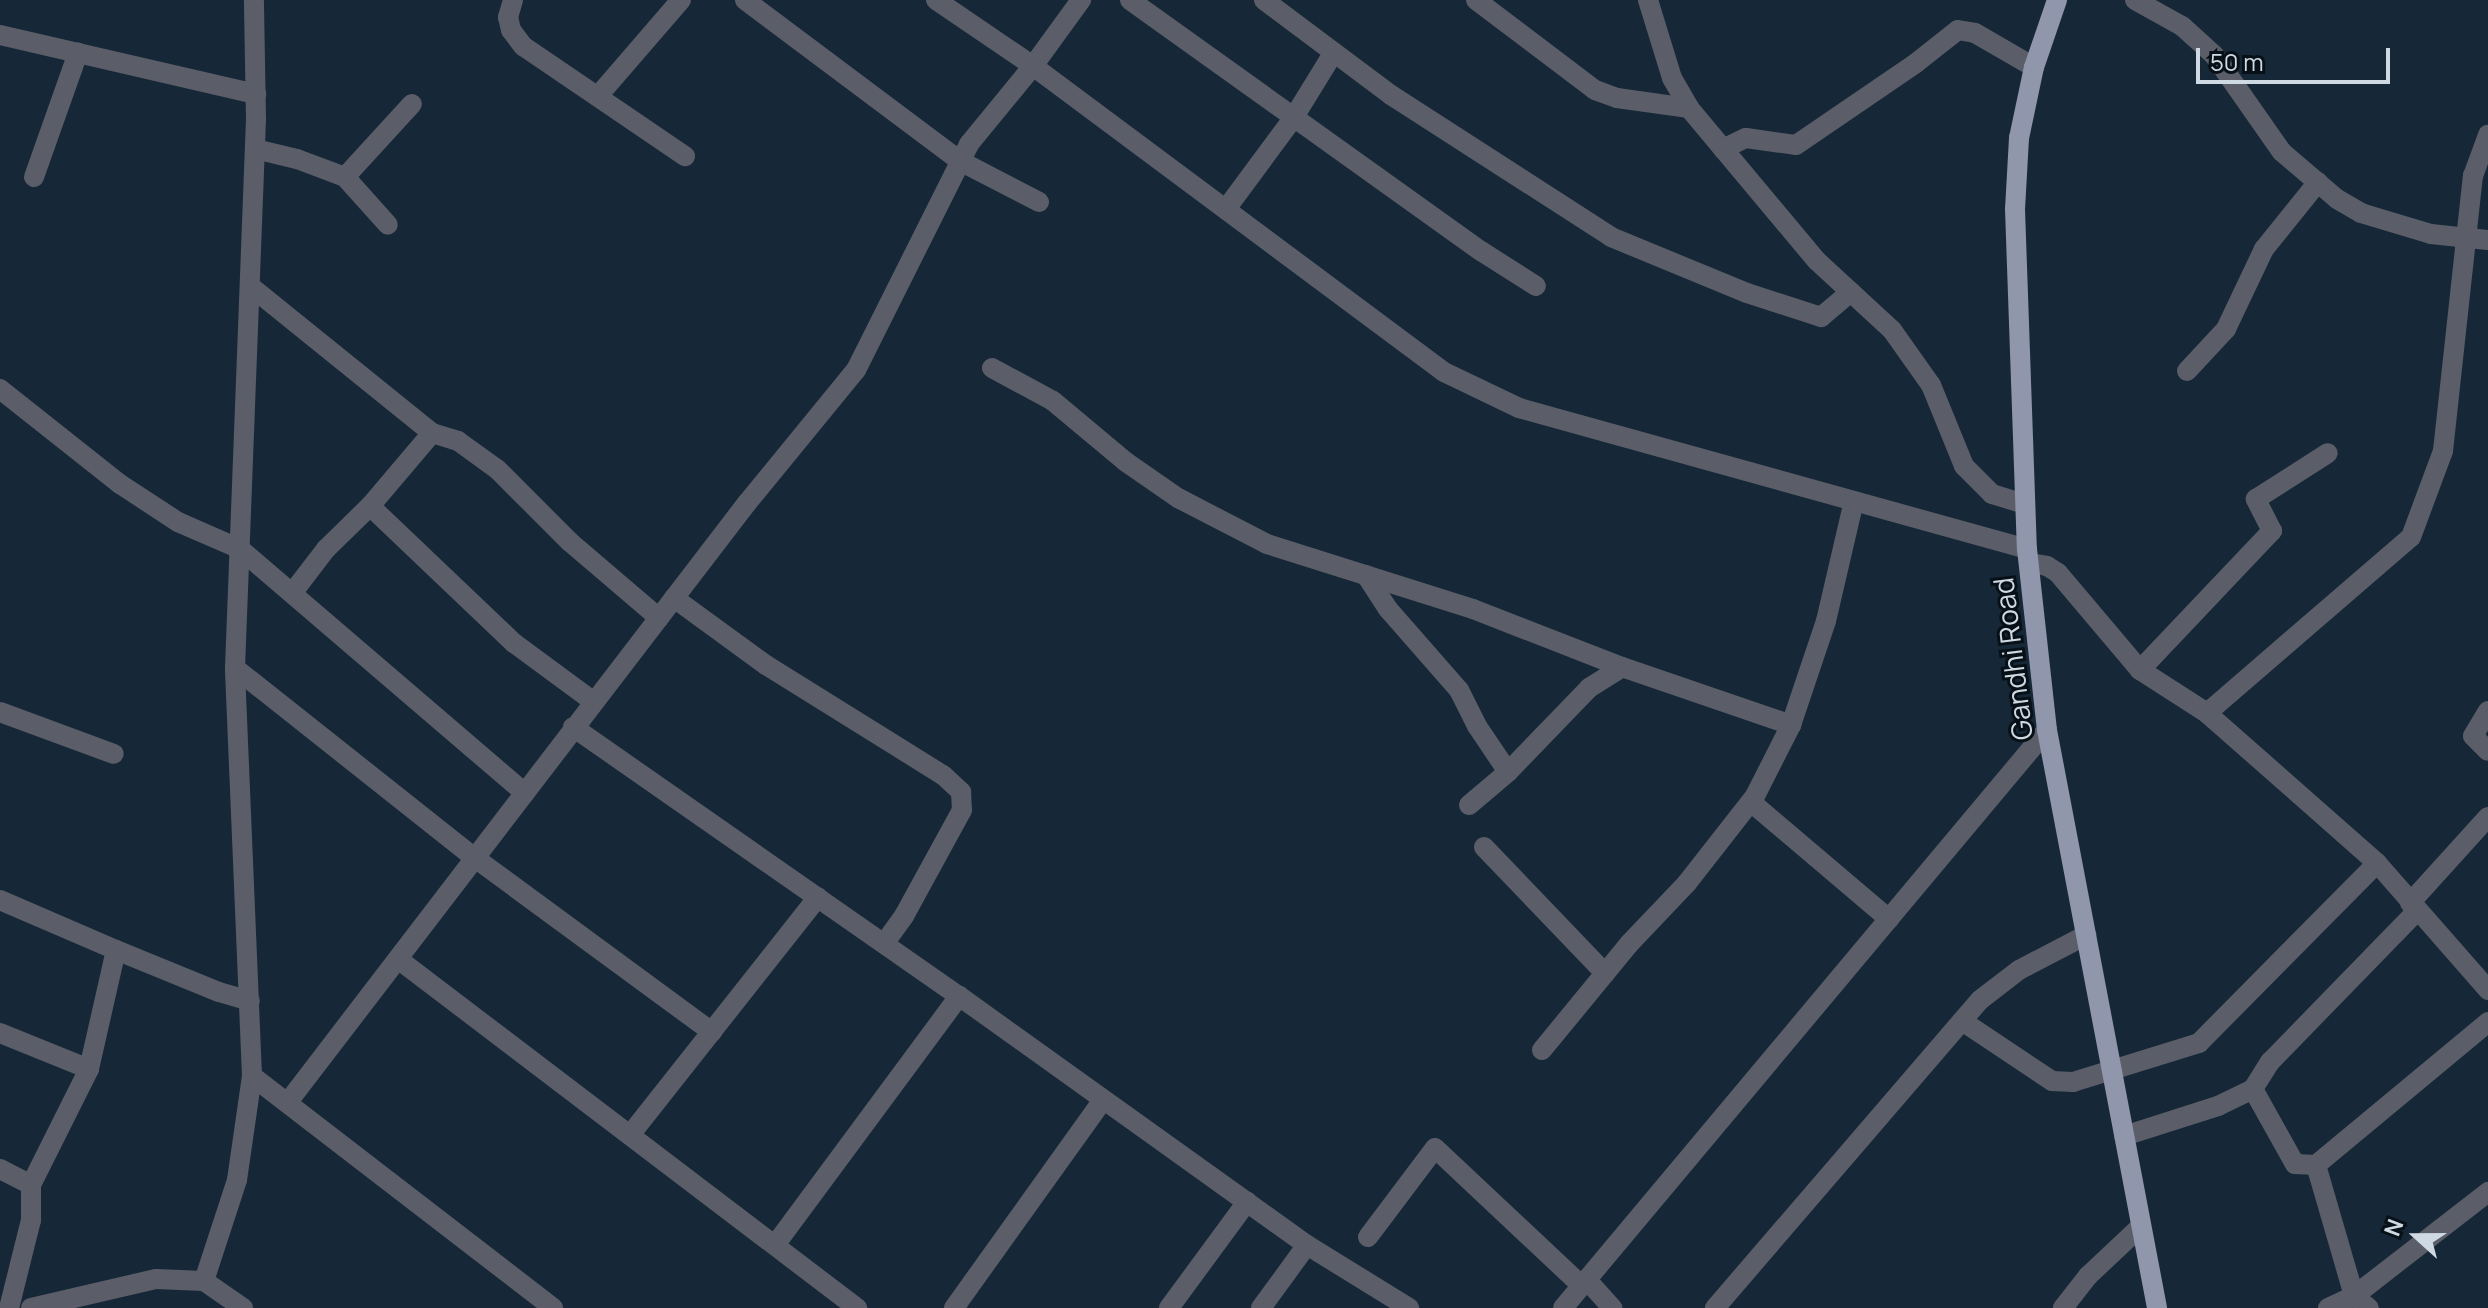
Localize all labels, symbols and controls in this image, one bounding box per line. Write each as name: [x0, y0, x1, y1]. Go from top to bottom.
scale bar: [2200, 32, 2394, 82]
text: 50 m: [2210, 45, 2264, 78]
street label: Gandhi Road: [1985, 576, 2039, 742]
north arrow: [2376, 1196, 2456, 1276]
text: N: [2377, 1215, 2410, 1240]

